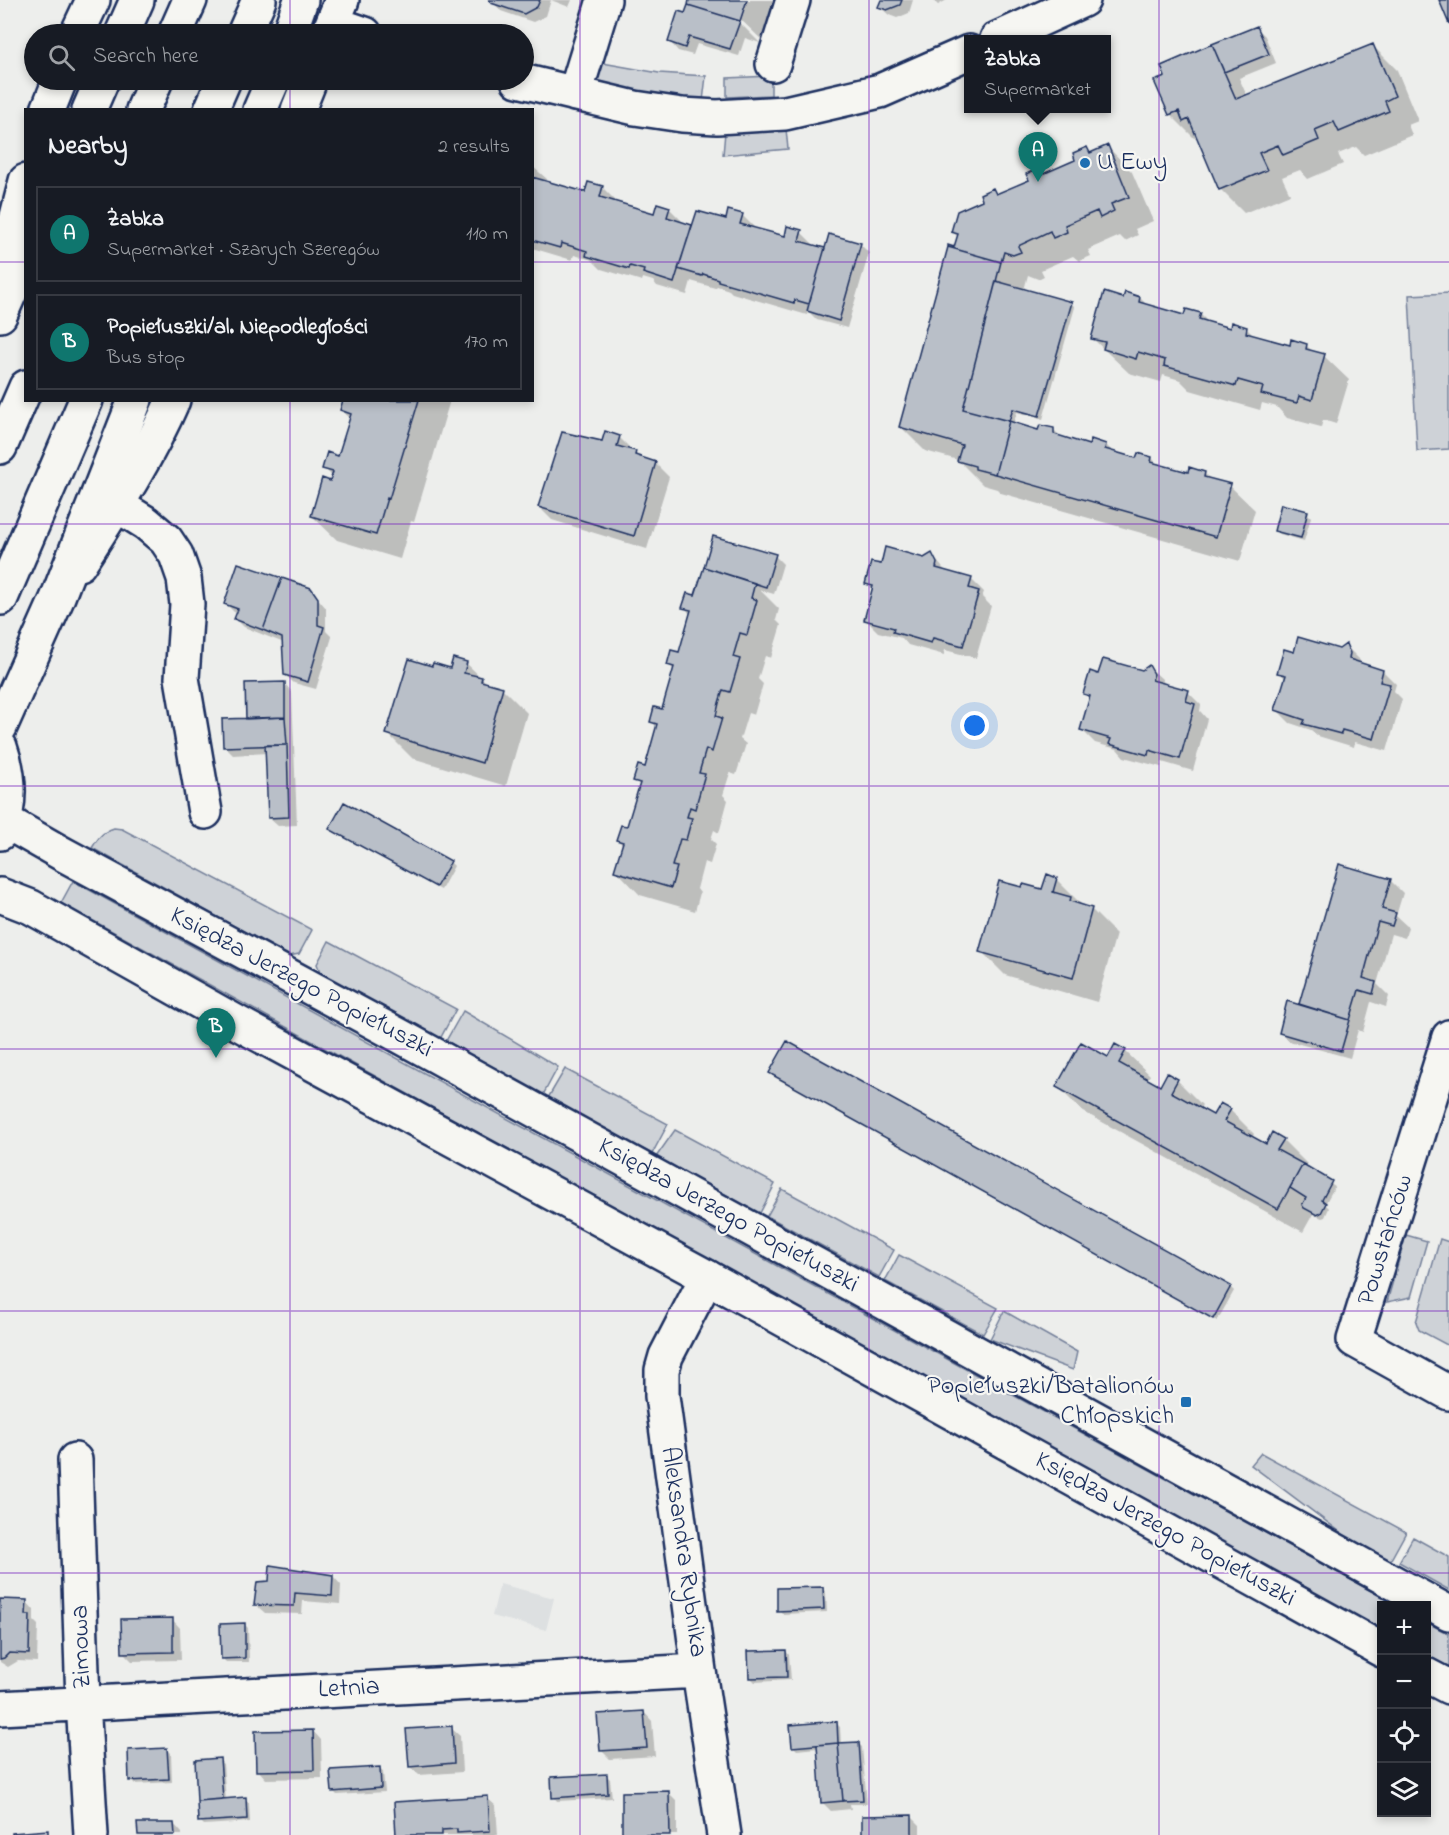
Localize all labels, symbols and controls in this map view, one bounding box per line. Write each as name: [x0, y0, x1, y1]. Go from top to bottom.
search box: [24, 24, 534, 90]
popup: [964, 35, 1111, 113]
icon: search: [45, 41, 78, 74]
text: Search here: [93, 41, 198, 73]
text: Żabka: [984, 44, 1041, 76]
text: Supermarket: [984, 76, 1091, 105]
text: Nearby: [48, 128, 127, 166]
pin: A: [1018, 132, 1058, 182]
text: 2 results: [438, 133, 510, 162]
place label: U Ewy: [1097, 144, 1167, 182]
marker: U Ewy: [1078, 156, 1092, 170]
text: Żabka: [107, 204, 164, 236]
text: A: [63, 220, 76, 249]
text: 110 m: [466, 220, 508, 249]
text: Supermarket · Szarych Szeregów: [107, 236, 380, 265]
text: Popiełuszki/al. Niepodległości: [107, 312, 368, 344]
text: B: [63, 328, 76, 357]
text: 170 m: [464, 328, 508, 357]
text: Bus stop: [107, 344, 185, 373]
your location: [960, 711, 989, 740]
street label: Księdza Jerzego Popiełuszki: [163, 897, 439, 1069]
pin: B: [196, 1008, 236, 1058]
street label: Księdza Jerzego Popiełuszki: [591, 1128, 865, 1304]
street label: Powstańców: [1348, 1170, 1424, 1310]
place label: Popiełuszki/Batalionów Chłopskich: [927, 1368, 1174, 1436]
marker: Popiełuszki/Batalionów Chłopskich: [1179, 1395, 1193, 1409]
street label: Księdza Jerzego Popiełuszki: [1028, 1442, 1302, 1618]
street label: Aleksandra Rybnika: [649, 1444, 717, 1660]
map controls: [1377, 1601, 1431, 1817]
button: +: [1377, 1601, 1431, 1655]
street label: Zimowa: [62, 1604, 102, 1690]
button: −: [1377, 1655, 1431, 1709]
street label: Letnia: [317, 1668, 381, 1710]
button: locate: [1377, 1709, 1431, 1763]
button: layers: [1377, 1763, 1431, 1817]

